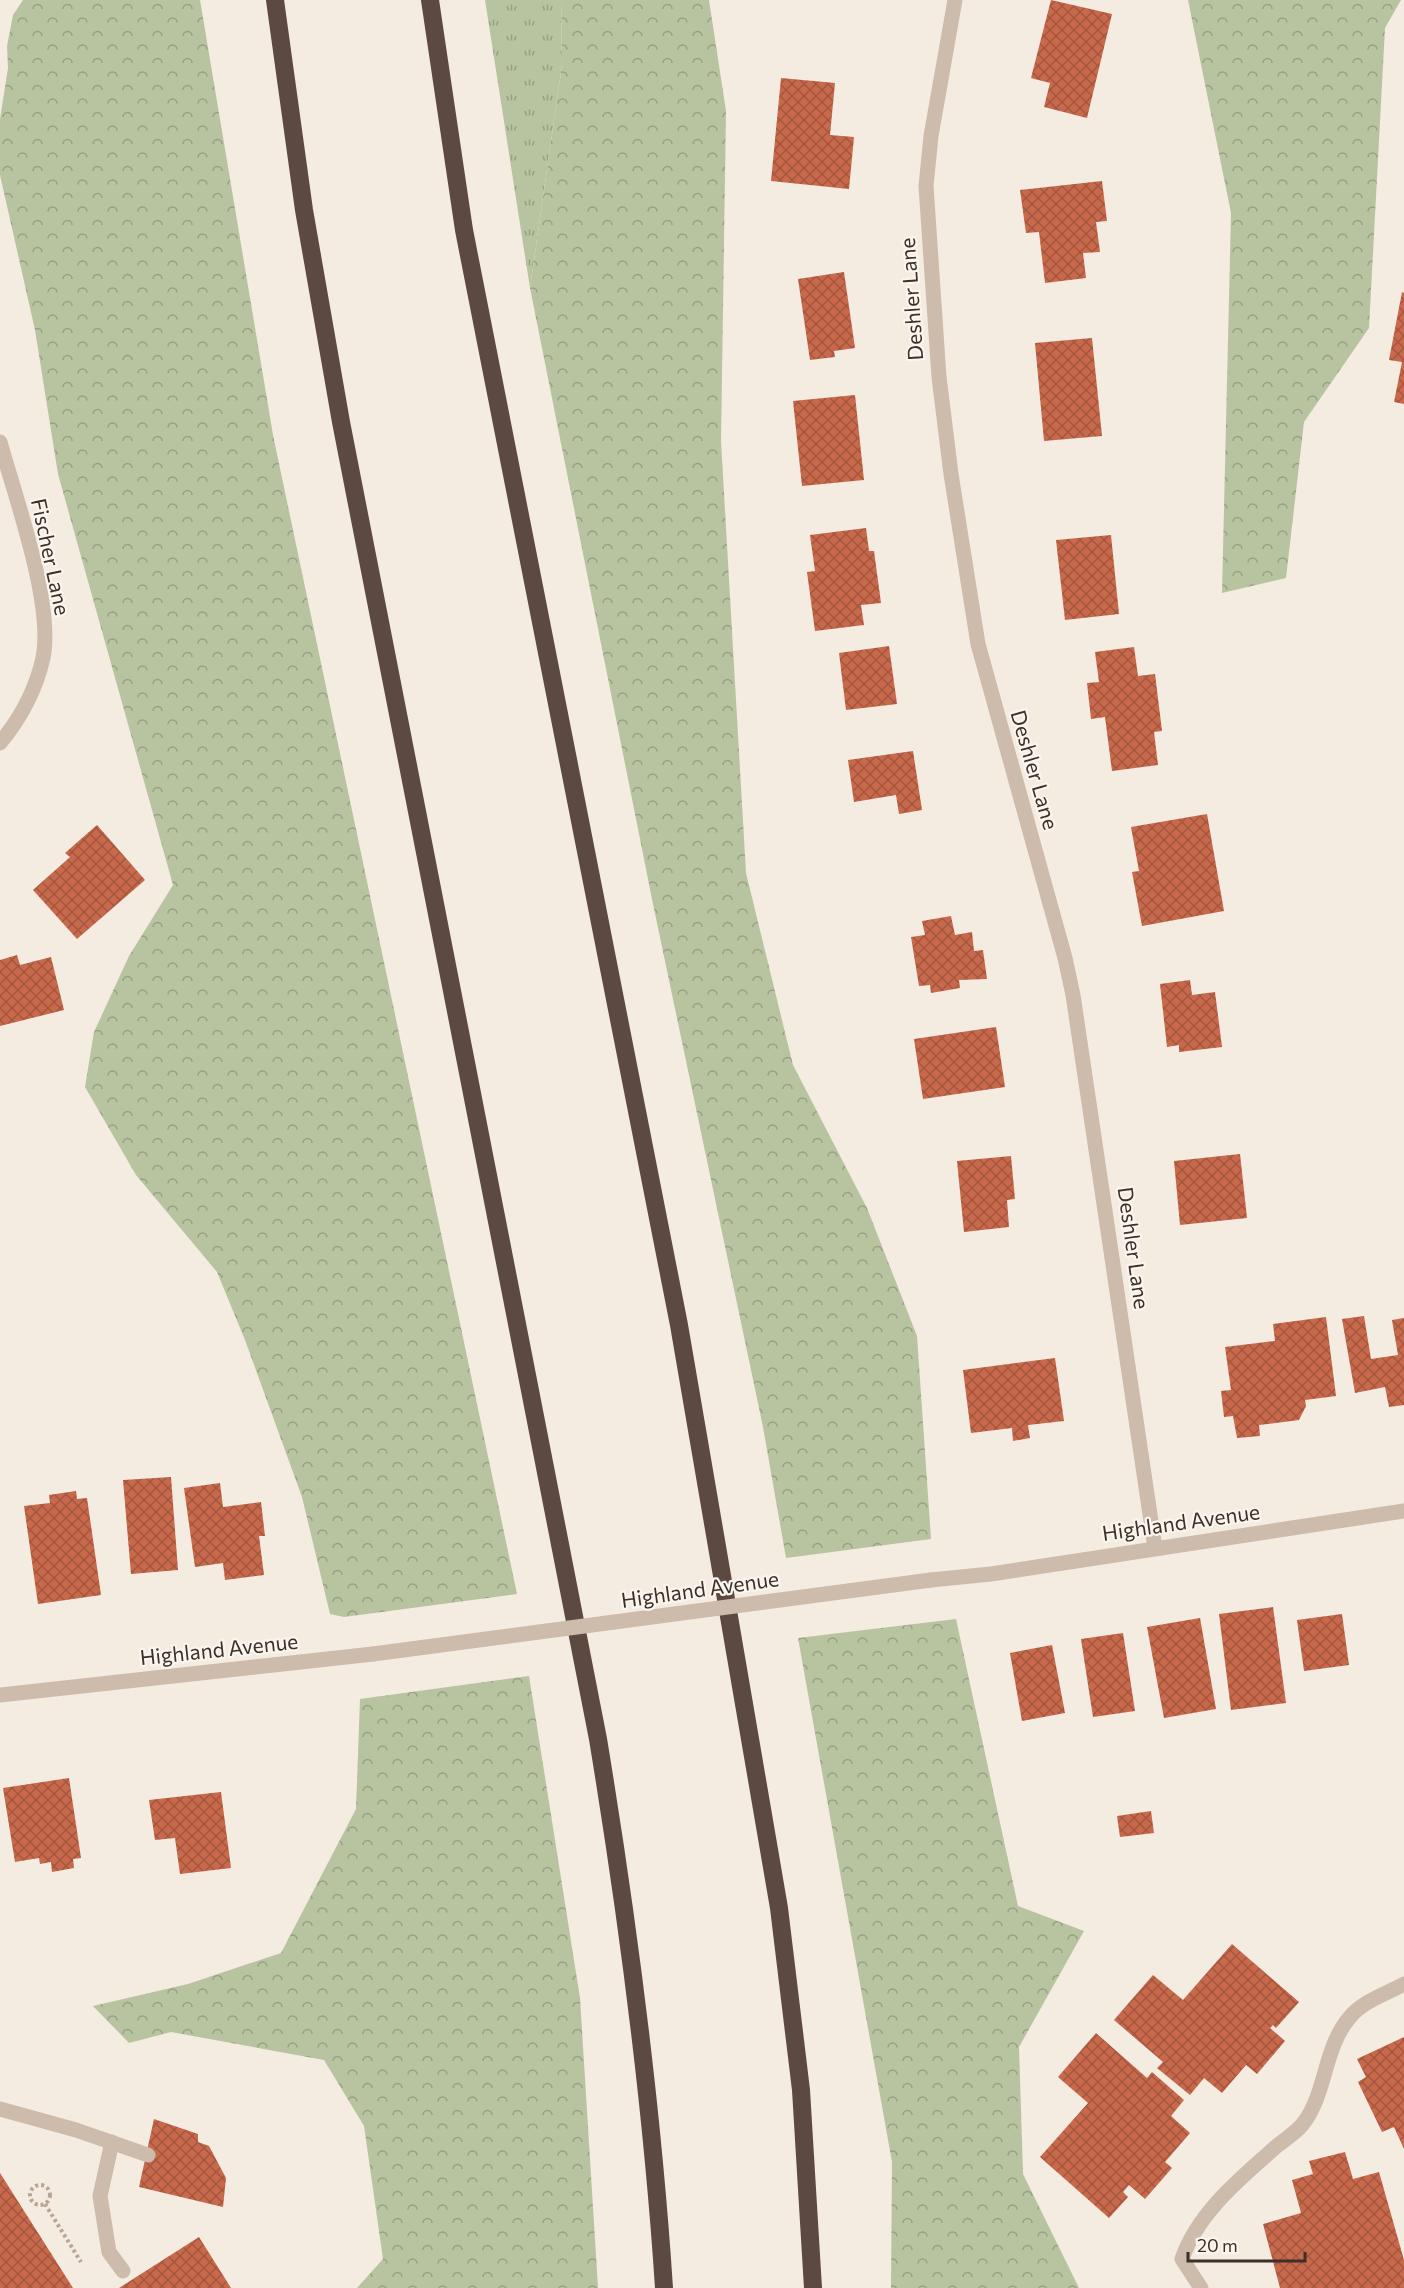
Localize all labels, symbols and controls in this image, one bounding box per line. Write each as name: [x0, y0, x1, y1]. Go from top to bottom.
street label: Deshler Lane: [894, 237, 927, 361]
street label: Fischer Lane: [27, 496, 76, 618]
street label: Deshler Lane: [1006, 707, 1064, 832]
street label: Deshler Lane: [1114, 1185, 1155, 1310]
street label: Highland Avenue: [1100, 1498, 1261, 1545]
street label: Highland Avenue: [619, 1565, 780, 1612]
street label: Highland Avenue: [138, 1628, 299, 1669]
scale bar: [1188, 2225, 1305, 2263]
text: 20 m: [1197, 2234, 1238, 2256]

